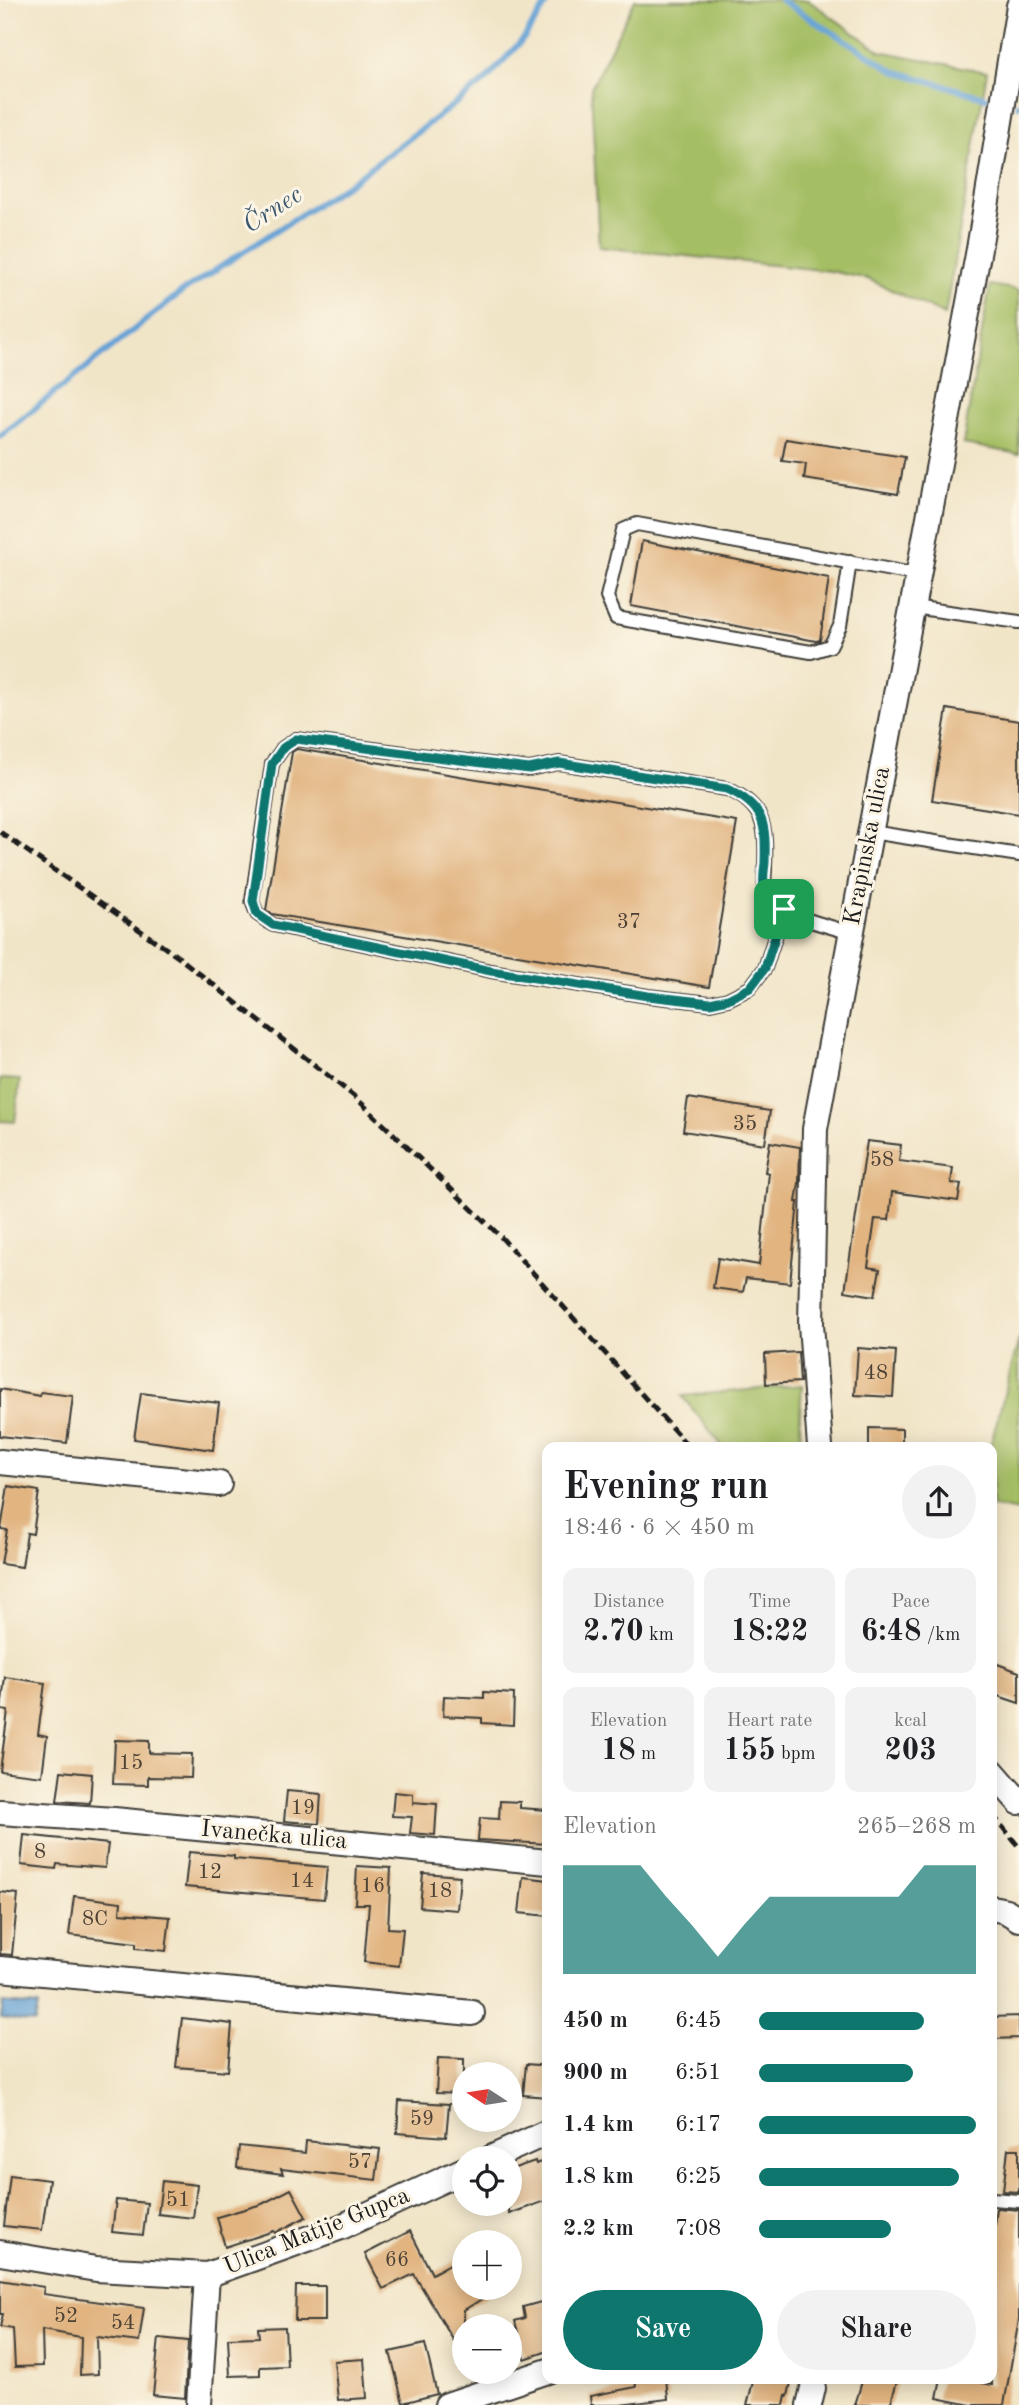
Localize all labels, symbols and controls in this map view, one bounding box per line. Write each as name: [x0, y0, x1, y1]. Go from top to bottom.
water label: Črnec: [236, 177, 307, 239]
street label: Krapinska ulica: [841, 764, 895, 927]
pin: [754, 879, 814, 939]
icon: arrive: [765, 890, 803, 928]
house number: 37: [617, 912, 641, 933]
house number: 35: [733, 1114, 757, 1135]
house number: 58: [870, 1150, 894, 1171]
house number: 48: [864, 1363, 888, 1384]
button: share: [902, 1465, 976, 1539]
text: Evening run: [563, 1469, 769, 1507]
text: 18:46 · 6 × 450 m: [563, 1516, 755, 1539]
text: Distance: [593, 1593, 664, 1612]
text: Time: [748, 1593, 791, 1612]
text: Pace: [891, 1593, 930, 1612]
text: 2.70: [583, 1617, 644, 1647]
text: 18:22: [731, 1617, 809, 1647]
text: 6:48: [861, 1617, 921, 1647]
text: km: [644, 1626, 674, 1645]
text: /km: [921, 1626, 960, 1645]
text: Elevation: [590, 1712, 667, 1731]
text: Heart rate: [727, 1712, 812, 1731]
text: kcal: [894, 1712, 927, 1731]
text: 18: [601, 1736, 636, 1766]
text: 155: [723, 1736, 776, 1766]
text: 203: [884, 1736, 937, 1766]
text: m: [636, 1745, 656, 1764]
text: bpm: [776, 1745, 816, 1764]
house number: 15: [119, 1753, 143, 1774]
house number: 19: [291, 1798, 315, 1819]
text: Elevation: [563, 1815, 657, 1838]
text: 265–268 m: [857, 1815, 976, 1838]
street label: Ivanečka ulica: [200, 1818, 348, 1854]
house number: 8: [34, 1842, 46, 1863]
house number: 12: [198, 1862, 222, 1883]
house number: 14: [290, 1871, 314, 1892]
house number: 16: [361, 1876, 385, 1897]
house number: 18: [428, 1881, 452, 1902]
house number: 8C: [82, 1909, 108, 1930]
text: 450 m: [563, 2009, 628, 2032]
text: 6:45: [675, 2009, 721, 2032]
text: 900 m: [563, 2061, 628, 2084]
text: 6:51: [675, 2061, 721, 2084]
north arrow: [452, 2062, 522, 2132]
map controls: [452, 2062, 522, 2384]
house number: 59: [410, 2109, 434, 2130]
text: 1.4 km: [563, 2113, 634, 2136]
text: 6:17: [675, 2113, 721, 2136]
button: locate: [452, 2146, 522, 2216]
house number: 57: [348, 2152, 372, 2173]
text: 1.8 km: [563, 2165, 634, 2188]
text: 6:25: [675, 2165, 721, 2188]
street label: Ulica Matije Gupca: [221, 2184, 413, 2280]
house number: 51: [166, 2190, 190, 2211]
text: 2.2 km: [563, 2217, 634, 2240]
text: 7:08: [675, 2217, 721, 2240]
button: +: [452, 2230, 522, 2300]
house number: 66: [385, 2250, 409, 2271]
button: Save: [563, 2290, 763, 2370]
button: Share: [777, 2290, 976, 2370]
house number: 52: [54, 2306, 78, 2327]
house number: 54: [111, 2313, 135, 2334]
button: −: [452, 2314, 522, 2384]

